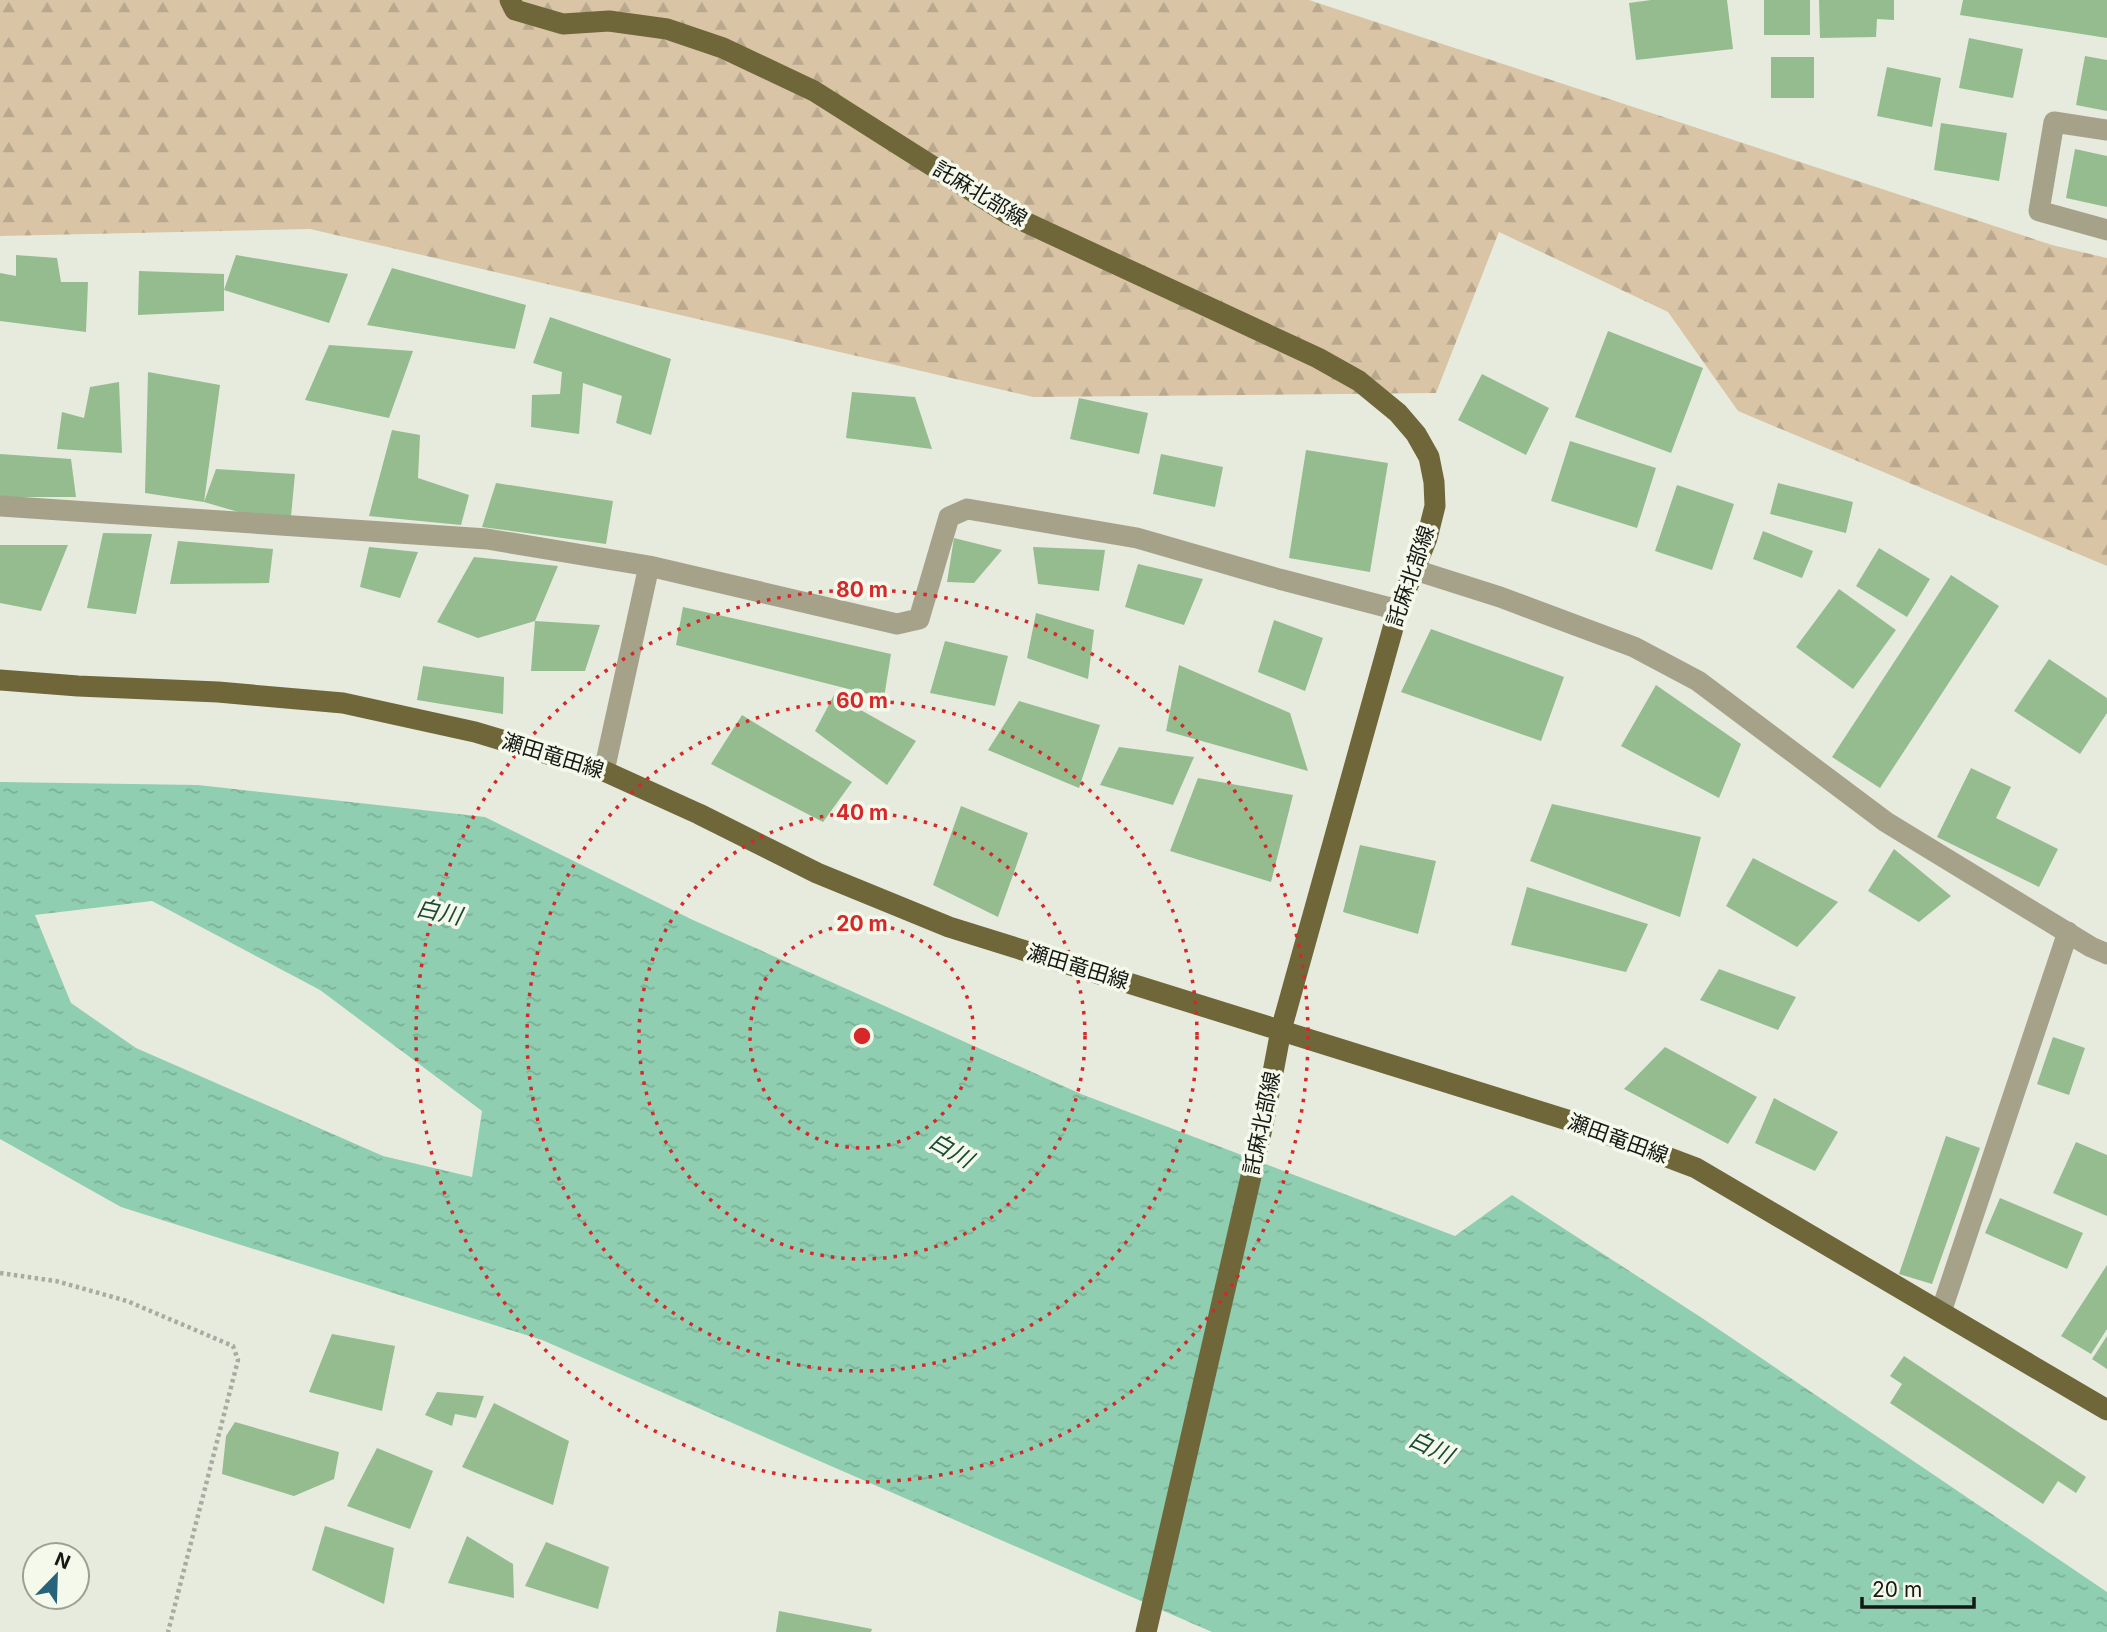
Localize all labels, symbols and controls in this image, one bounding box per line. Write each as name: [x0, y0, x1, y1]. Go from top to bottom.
street label: 託麻北部線: [929, 156, 1032, 231]
street label: 託麻北部線: [1382, 522, 1439, 630]
text: 80 m: [836, 577, 888, 602]
text: 60 m: [836, 688, 888, 713]
street label: 瀬田竜田線: [499, 728, 607, 783]
text: 40 m: [836, 800, 888, 825]
water label: 白川: [414, 894, 467, 931]
text: 20 m: [836, 911, 888, 936]
street label: 瀬田竜田線: [1024, 939, 1132, 994]
centre of rings: [850, 1024, 874, 1048]
street label: 託麻北部線: [1238, 1069, 1285, 1177]
street label: 瀬田竜田線: [1565, 1109, 1672, 1168]
water label: 白川: [924, 1126, 981, 1175]
water label: 白川: [1404, 1425, 1460, 1471]
north arrow: [21, 1541, 91, 1611]
text: N: [51, 1547, 74, 1574]
scale bar: [1862, 1566, 1974, 1610]
text: 20 m: [1872, 1577, 1922, 1602]

